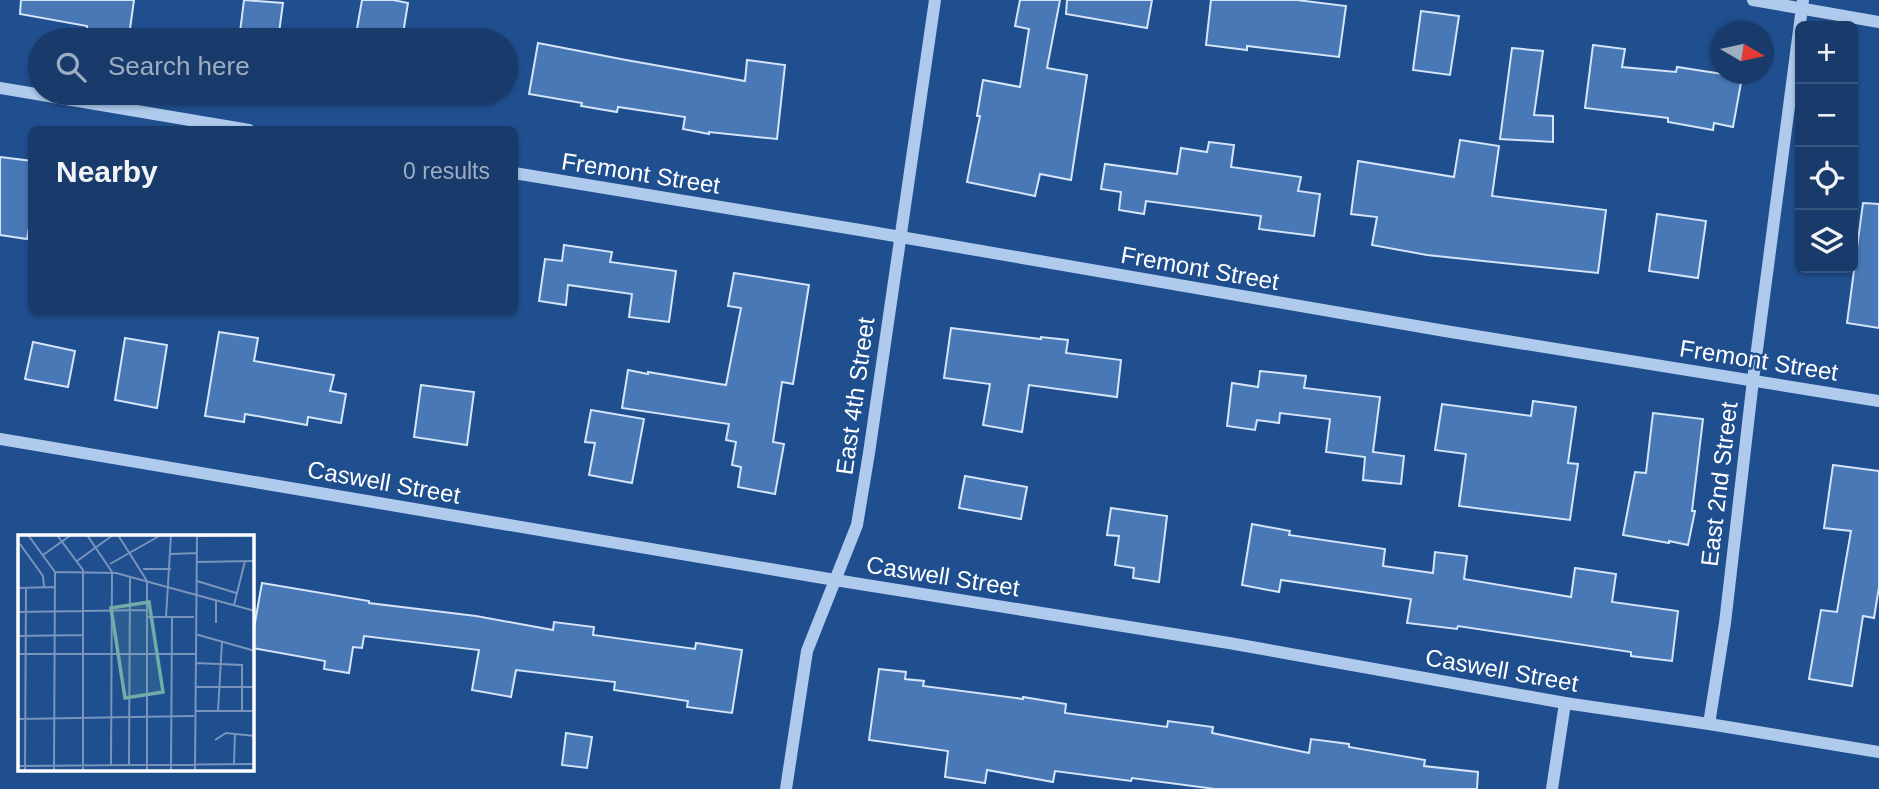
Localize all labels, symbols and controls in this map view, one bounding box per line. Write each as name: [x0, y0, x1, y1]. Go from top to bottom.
north arrow: [1711, 21, 1774, 84]
map controls: [1795, 21, 1858, 273]
button: +: [1795, 21, 1858, 84]
search box: [28, 28, 518, 105]
icon: search: [52, 48, 90, 86]
text: Search here: [108, 51, 250, 81]
button: −: [1795, 84, 1858, 147]
street label: Fremont Street: [560, 147, 722, 199]
button: locate: [1795, 147, 1858, 210]
text: Nearby: [56, 155, 158, 188]
text: 0 results: [403, 158, 490, 184]
button: layers: [1795, 210, 1858, 273]
street label: Fremont Street: [1119, 241, 1281, 295]
street label: East 4th Street: [831, 315, 879, 476]
street label: Fremont Street: [1678, 334, 1840, 386]
street label: East 2nd Street: [1696, 400, 1743, 568]
street label: Caswell Street: [305, 455, 463, 509]
inset map: [18, 535, 254, 772]
street label: Caswell Street: [864, 551, 1022, 601]
street label: Caswell Street: [1423, 643, 1581, 697]

